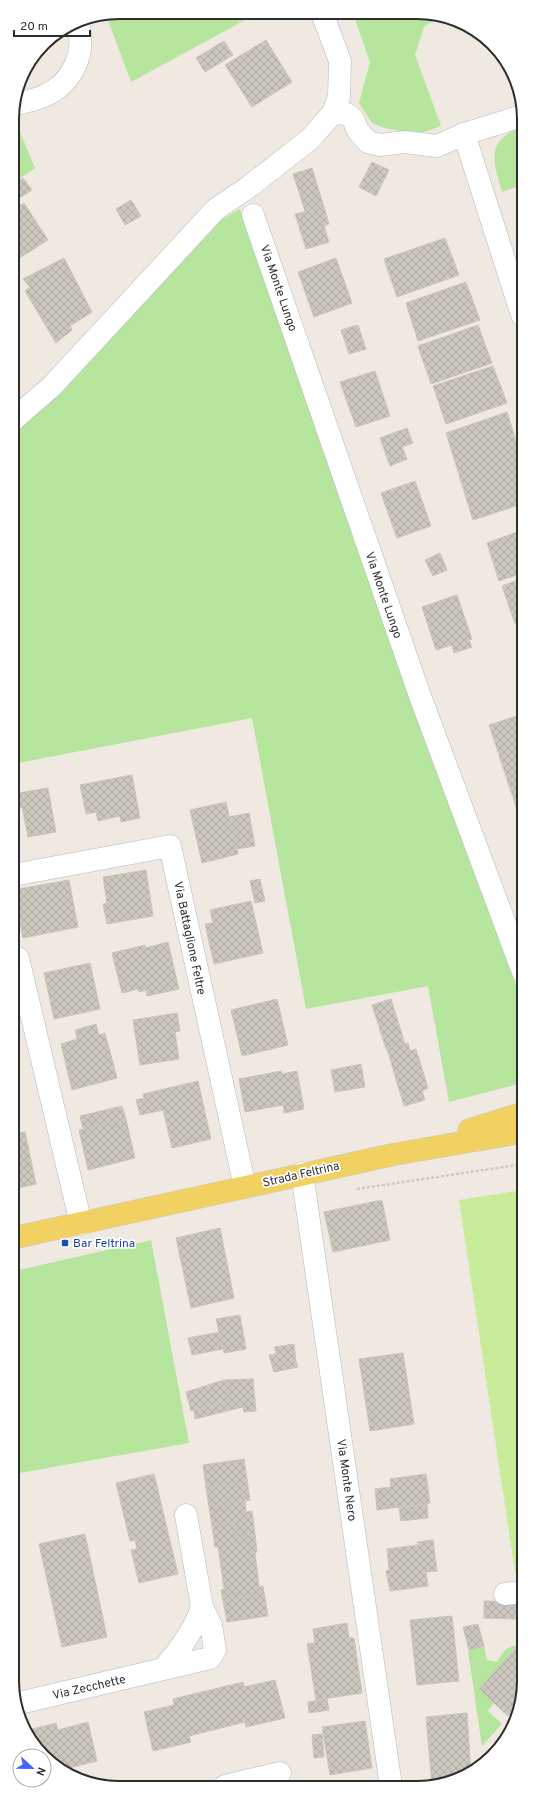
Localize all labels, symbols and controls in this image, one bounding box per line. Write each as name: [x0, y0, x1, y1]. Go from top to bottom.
scale bar: [14, 12, 90, 38]
text: 20 m: [20, 19, 48, 35]
street label: Via Monte Lungo: [256, 243, 300, 334]
street label: Via Monte Lungo: [361, 550, 405, 641]
street label: Via Battaglione Feltre: [169, 880, 209, 996]
street label: Strada Feltrina: [261, 1158, 341, 1192]
place label: Bar Feltrina: [73, 1236, 135, 1252]
marker: Bar Feltrina: [60, 1238, 70, 1248]
street label: Via Monte Nero: [332, 1438, 360, 1523]
street label: Via Zecchette: [51, 1672, 127, 1704]
north arrow: [12, 1748, 52, 1788]
text: N: [32, 1765, 48, 1778]

